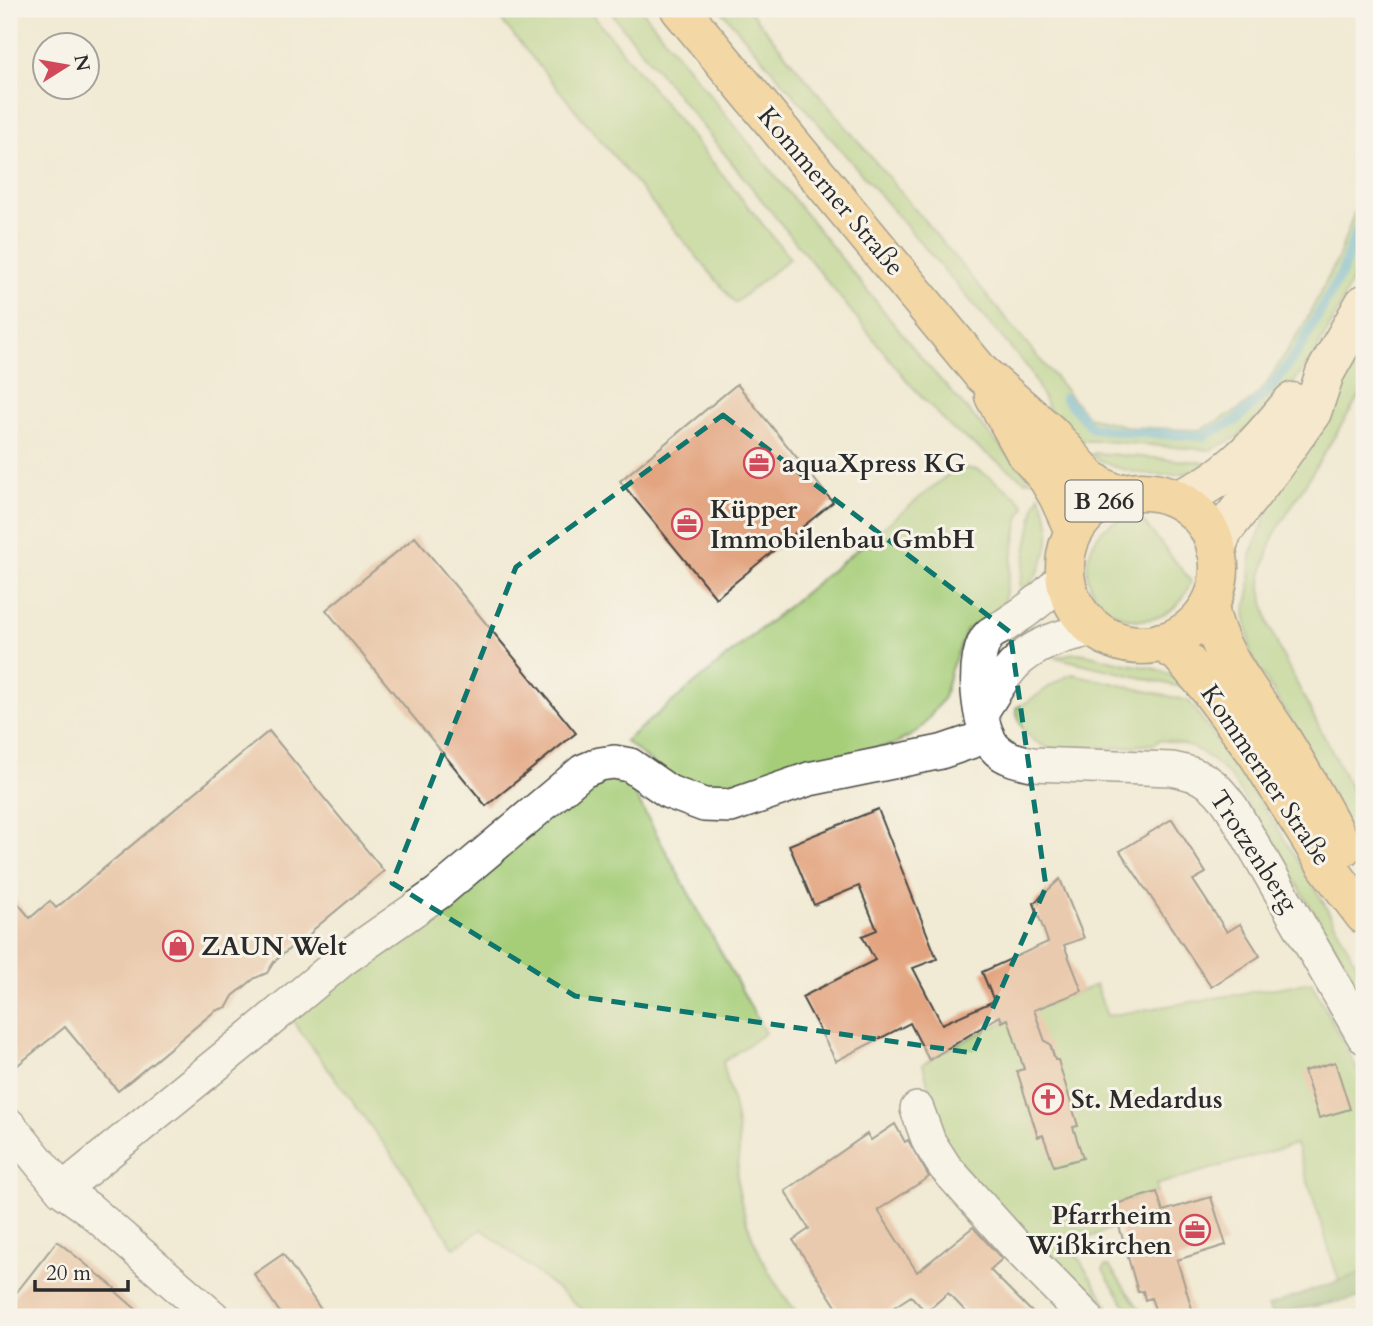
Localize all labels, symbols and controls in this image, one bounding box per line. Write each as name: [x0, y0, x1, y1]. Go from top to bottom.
north arrow: [32, 32, 102, 102]
text: N: [67, 52, 96, 74]
street label: Kommerner Straße: [750, 99, 912, 283]
office icon: aquaXpress KG: [742, 446, 776, 480]
place label: aquaXpress KG: [782, 446, 966, 481]
road number: B 266: [1066, 480, 1142, 522]
place label: Küpper Immobilenbau GmbH: [710, 492, 975, 557]
office icon: Küpper Immobilenbau GmbH: [670, 507, 704, 541]
street label: Kommerner Straße: [1193, 678, 1339, 872]
street label: Trotzenberg: [1202, 783, 1307, 919]
shop icon: ZAUN Welt: [161, 929, 195, 963]
place label: ZAUN Welt: [201, 929, 347, 964]
church icon: St. Medardus: [1031, 1082, 1065, 1116]
place label: St. Medardus: [1071, 1082, 1223, 1117]
place label: Pfarrheim Wißkirchen: [1025, 1198, 1172, 1263]
office icon: Pfarrheim Wißkirchen: [1178, 1213, 1212, 1247]
scale bar: [35, 1249, 128, 1293]
text: 20 m: [46, 1259, 91, 1288]

